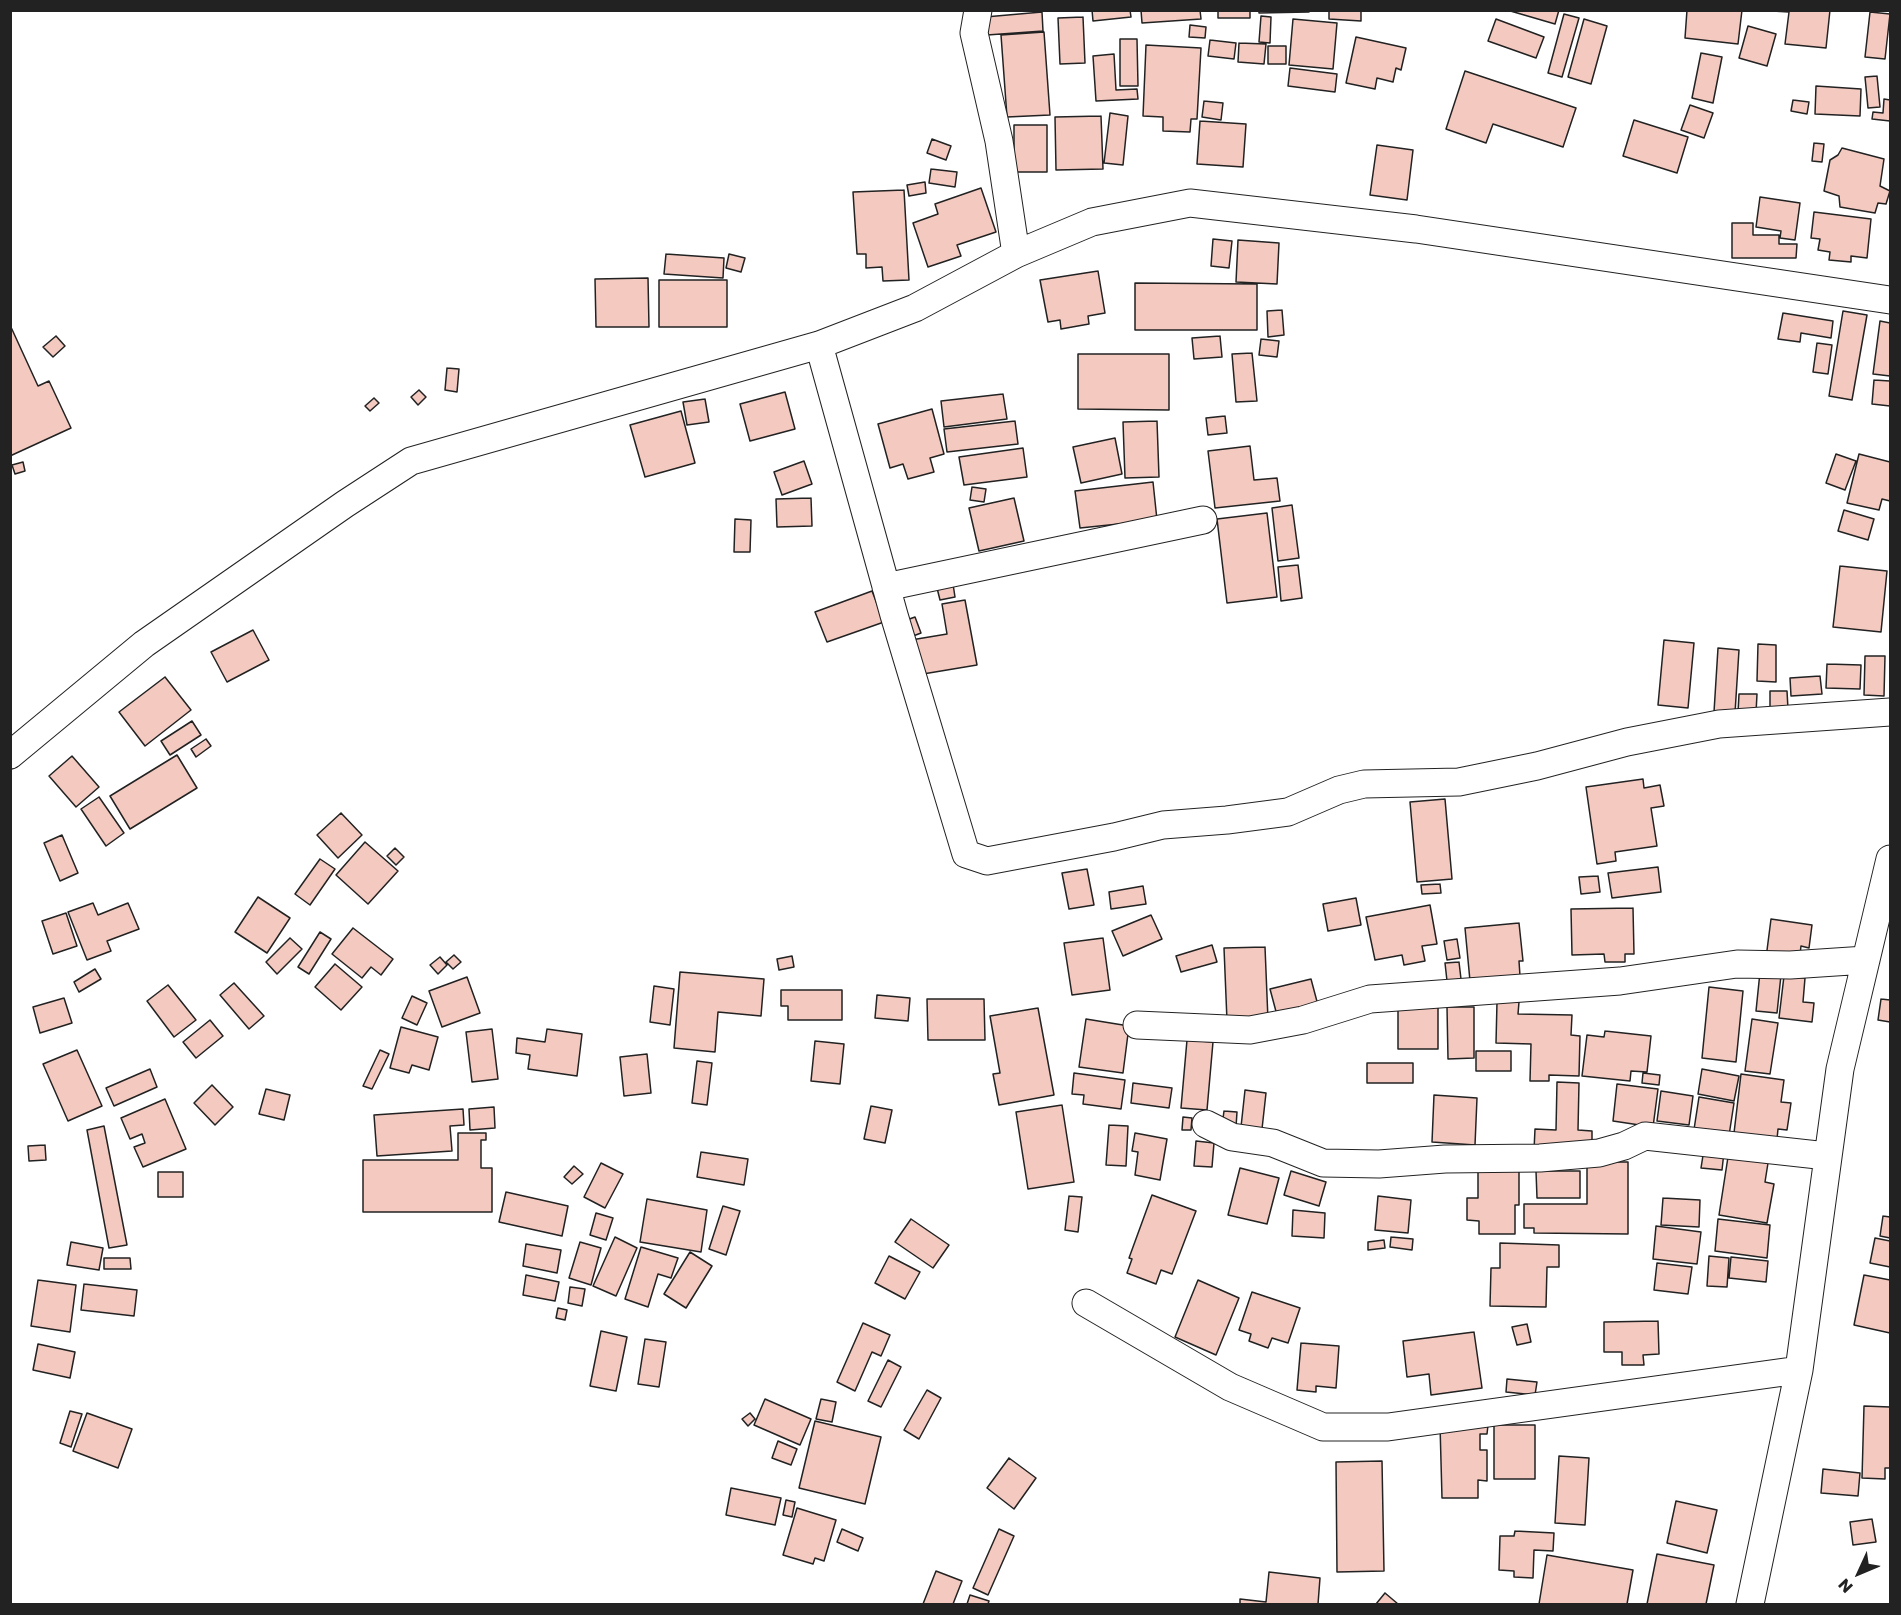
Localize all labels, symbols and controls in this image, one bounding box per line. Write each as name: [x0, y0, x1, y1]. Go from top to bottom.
north arrow: [1829, 1543, 1889, 1603]
text: N: [1833, 1574, 1858, 1598]

